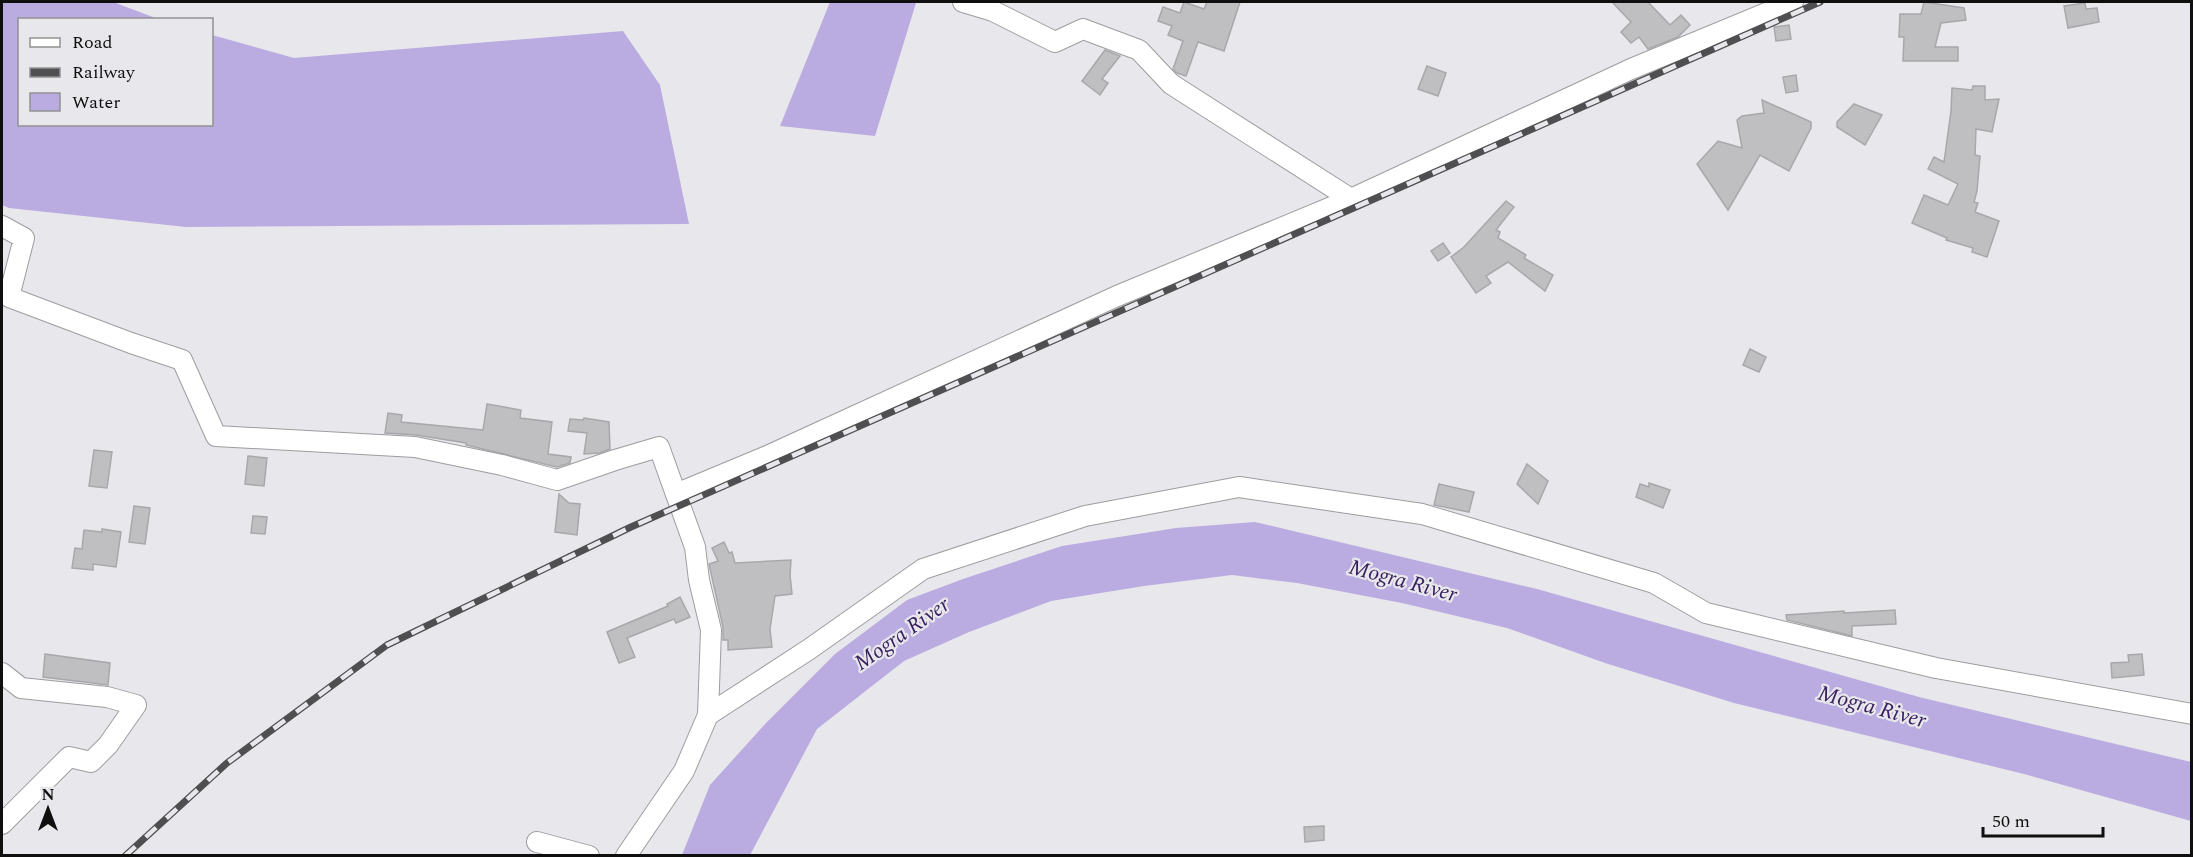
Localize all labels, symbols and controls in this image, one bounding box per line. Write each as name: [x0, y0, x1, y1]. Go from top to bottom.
legend: [18, 18, 213, 126]
text: Road: [72, 29, 113, 56]
text: Railway: [72, 59, 136, 86]
text: Water: [72, 89, 120, 116]
water label: Mogra River: [1345, 551, 1461, 611]
water label: Mogra River: [847, 589, 957, 679]
water label: Mogra River: [1814, 677, 1930, 737]
north arrow: [18, 779, 78, 839]
text: N: [41, 783, 55, 807]
scale bar: [1983, 800, 2103, 838]
text: 50 m: [1992, 808, 2030, 835]

